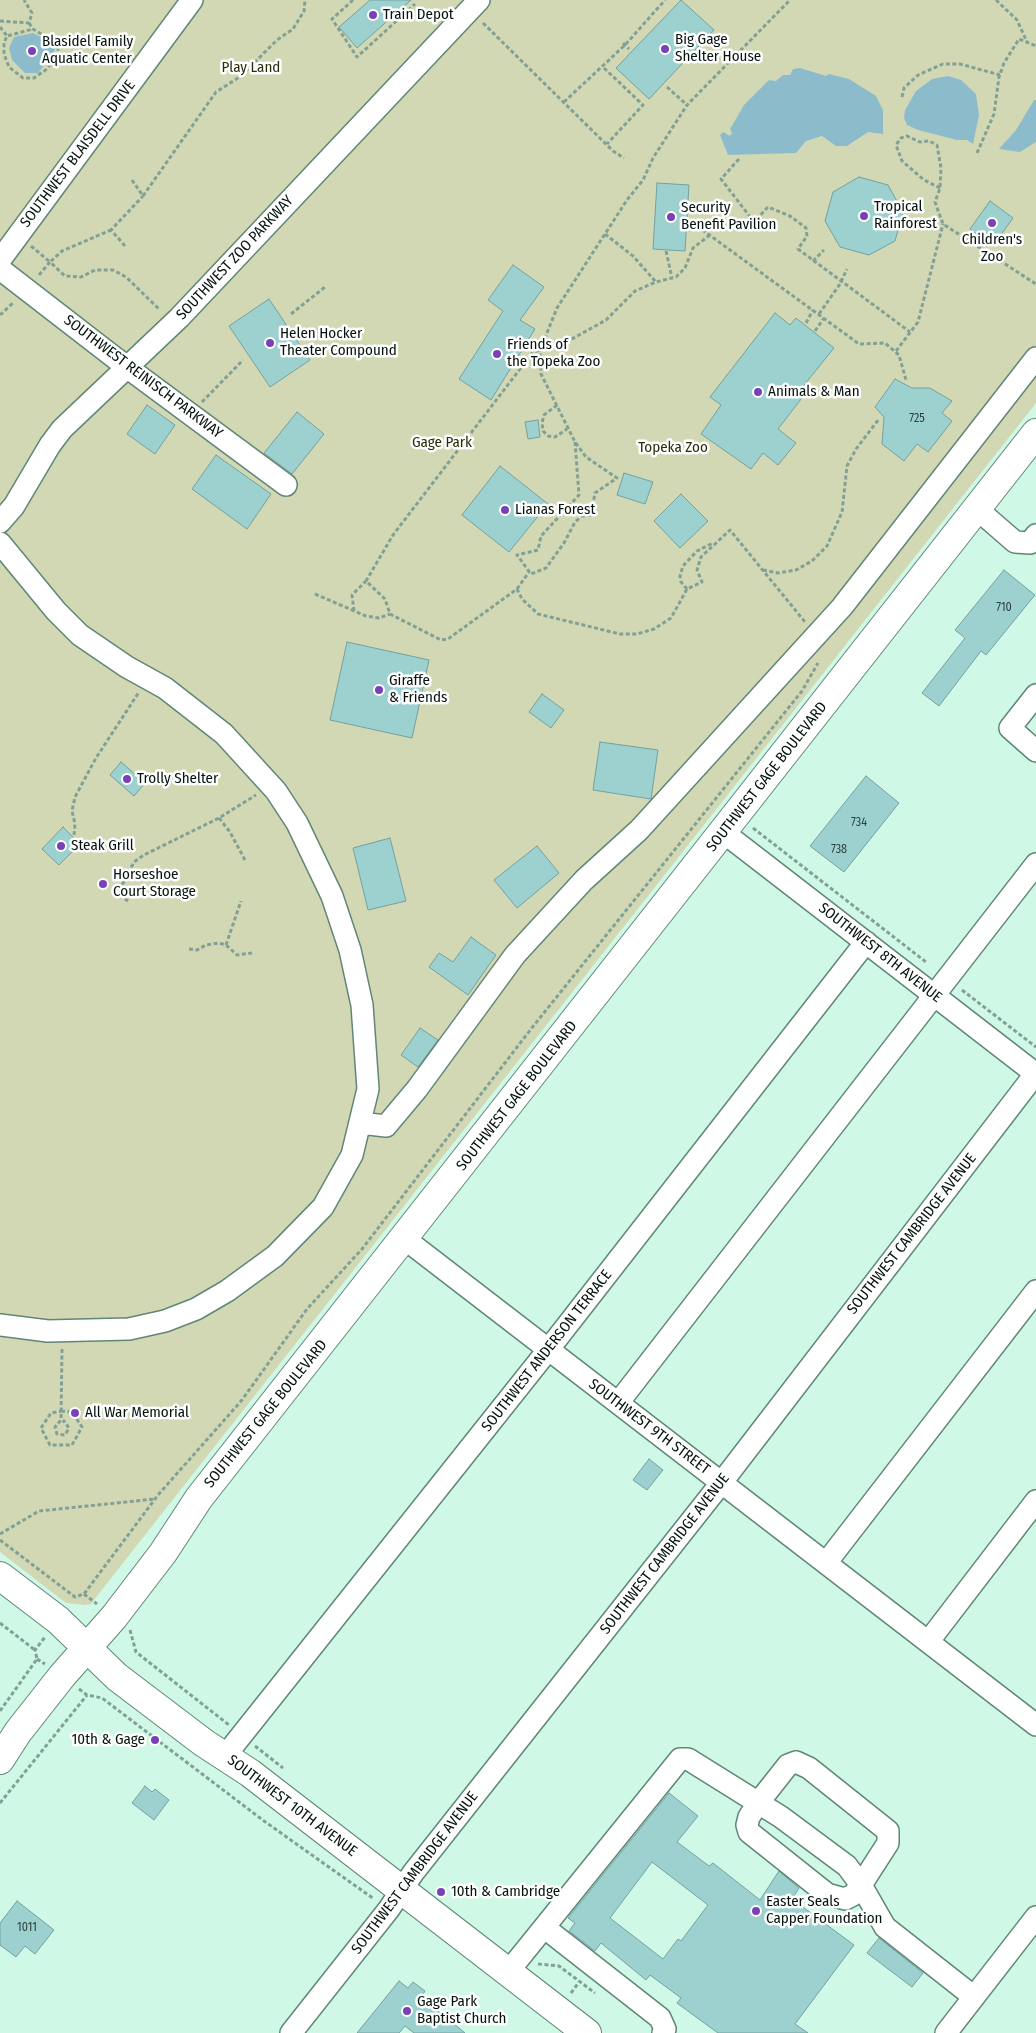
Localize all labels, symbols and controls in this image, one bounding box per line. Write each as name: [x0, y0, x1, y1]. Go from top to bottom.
place label: Train Depot: [383, 6, 454, 24]
marker: Train Depot: [367, 9, 379, 21]
place label: Big Gage Shelter House: [675, 31, 761, 66]
place label: Blasidel Family Aquatic Center: [42, 33, 133, 68]
marker: Big Gage Shelter House: [659, 43, 671, 55]
marker: Blasidel Family Aquatic Center: [26, 45, 38, 57]
park label: Play Land: [222, 59, 280, 77]
street label: SOUTHWEST BLAISDELL DRIVE: [17, 77, 139, 231]
street label: SOUTHWEST ZOO PARKWAY: [173, 192, 297, 324]
place label: Tropical Rainforest: [874, 198, 937, 233]
place label: Security Benefit Pavilion: [681, 199, 776, 234]
marker: Tropical Rainforest: [858, 210, 870, 222]
marker: Security Benefit Pavilion: [665, 211, 677, 223]
marker: Children's Zoo: [986, 217, 998, 229]
place label: Children's Zoo: [962, 231, 1022, 266]
street label: SOUTHWEST REINISCH PARKWAY: [60, 311, 226, 443]
place label: Helen Hocker Theater Compound: [280, 325, 397, 360]
place label: Friends of the Topeka Zoo: [507, 336, 600, 371]
marker: Helen Hocker Theater Compound: [264, 337, 276, 349]
marker: Friends of the Topeka Zoo: [491, 348, 503, 360]
place label: Animals & Man: [768, 383, 860, 401]
marker: Animals & Man: [752, 386, 764, 398]
house number: 725: [909, 412, 925, 426]
park label: Gage Park: [412, 434, 472, 452]
park label: Topeka Zoo: [638, 439, 708, 457]
place label: Lianas Forest: [515, 501, 595, 519]
marker: Lianas Forest: [499, 504, 511, 516]
house number: 710: [996, 601, 1012, 615]
place label: Giraffe & Friends: [389, 672, 447, 707]
marker: Giraffe & Friends: [373, 684, 385, 696]
street label: SOUTHWEST GAGE BOULEVARD: [703, 698, 831, 856]
place label: Trolly Shelter: [137, 770, 218, 788]
marker: Trolly Shelter: [121, 773, 133, 785]
house number: 734: [851, 816, 867, 830]
place label: Steak Grill: [71, 837, 134, 855]
marker: Steak Grill: [55, 840, 67, 852]
house number: 738: [831, 843, 847, 857]
place label: Horseshoe Court Storage: [113, 866, 196, 901]
marker: Horseshoe Court Storage: [97, 878, 109, 890]
street label: SOUTHWEST 8TH AVENUE: [815, 899, 945, 1007]
street label: SOUTHWEST GAGE BOULEVARD: [453, 1017, 581, 1175]
street label: SOUTHWEST CAMBRIDGE AVENUE: [844, 1150, 980, 1318]
street label: SOUTHWEST ANDERSON TERRACE: [478, 1266, 616, 1436]
street label: SOUTHWEST GAGE BOULEVARD: [201, 1336, 331, 1492]
street label: SOUTHWEST 9TH STREET: [585, 1376, 713, 1478]
place label: All War Memorial: [85, 1404, 189, 1422]
marker: All War Memorial: [69, 1407, 81, 1419]
street label: SOUTHWEST CAMBRIDGE AVENUE: [597, 1470, 733, 1638]
place label: 10th & Gage: [71, 1731, 145, 1749]
marker: 10th & Gage: [149, 1734, 161, 1746]
street label: SOUTHWEST 10TH AVENUE: [224, 1751, 360, 1861]
street label: SOUTHWEST CAMBRIDGE AVENUE: [348, 1788, 482, 1958]
place label: 10th & Cambridge: [451, 1883, 560, 1901]
marker: 10th & Cambridge: [435, 1886, 447, 1898]
place label: Easter Seals Capper Foundation: [766, 1893, 883, 1928]
marker: Easter Seals Capper Foundation: [750, 1905, 762, 1917]
house number: 1011: [17, 1921, 37, 1935]
place label: Gage Park Baptist Church: [417, 1993, 506, 2028]
marker: Gage Park Baptist Church: [401, 2005, 413, 2017]

